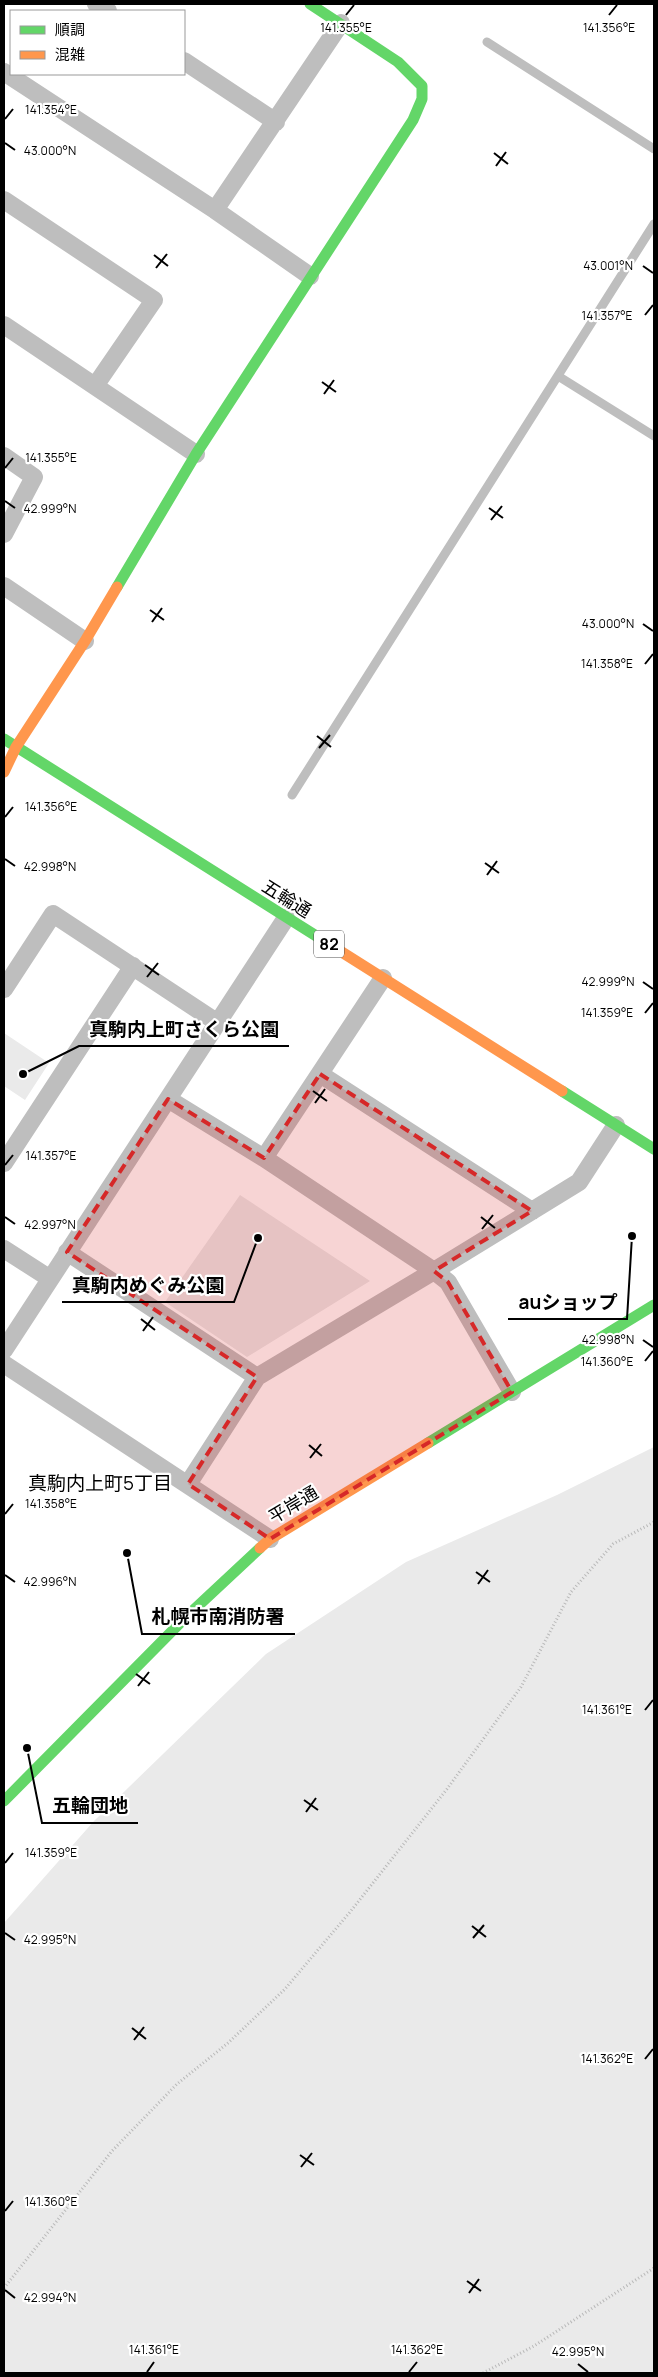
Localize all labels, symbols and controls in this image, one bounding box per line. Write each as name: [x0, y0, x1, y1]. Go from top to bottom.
legend: [10, 10, 185, 75]
text: 順調: [55, 19, 85, 40]
text: 141.355°E: [320, 19, 372, 36]
text: 141.356°E: [583, 19, 635, 36]
text: 混雑: [55, 44, 85, 65]
text: 141.354°E: [25, 101, 77, 118]
text: 43.000°N: [24, 142, 76, 159]
text: 43.001°N: [583, 257, 633, 274]
text: 141.357°E: [582, 307, 633, 324]
text: 141.355°E: [25, 449, 77, 466]
text: 42.999°N: [24, 500, 76, 517]
text: 43.000°N: [582, 615, 634, 632]
text: 141.358°E: [581, 655, 633, 672]
text: 141.356°E: [25, 798, 77, 815]
text: 42.998°N: [24, 858, 76, 875]
street label: 五輪通: [258, 874, 316, 922]
road number: 82: [314, 931, 344, 958]
text: 42.999°N: [582, 973, 634, 990]
text: 141.359°E: [581, 1004, 633, 1021]
callout: 真駒内上町さくら公園: [79, 1012, 289, 1046]
text: 真駒内上町さくら公園: [89, 1016, 279, 1042]
text: 141.357°E: [26, 1147, 77, 1164]
text: 42.997°N: [24, 1216, 76, 1233]
callout: 真駒内めぐみ公園: [62, 1268, 234, 1302]
text: 真駒内めぐみ公園: [72, 1272, 224, 1298]
callout: auショップ: [508, 1285, 627, 1319]
text: auショップ: [519, 1289, 617, 1315]
text: 42.998°N: [582, 1331, 634, 1348]
text: 141.360°E: [581, 1353, 633, 1370]
district label: 真駒内上町5丁目: [28, 1470, 172, 1496]
street label: 平岸通: [264, 1480, 322, 1528]
text: 141.358°E: [25, 1495, 77, 1512]
text: 42.996°N: [24, 1573, 76, 1590]
callout: 札幌市南消防署: [142, 1600, 295, 1634]
text: 札幌市南消防署: [151, 1603, 285, 1629]
text: 141.361°E: [582, 1701, 632, 1718]
callout: 五輪団地: [42, 1789, 138, 1823]
text: 五輪団地: [52, 1792, 128, 1818]
text: 141.359°E: [25, 1844, 77, 1861]
text: 42.995°N: [24, 1931, 76, 1948]
text: 141.362°E: [581, 2050, 633, 2067]
text: 141.360°E: [25, 2193, 77, 2210]
text: 42.994°N: [24, 2289, 76, 2306]
text: 141.361°E: [129, 2341, 179, 2358]
text: 141.362°E: [391, 2341, 443, 2358]
text: 42.995°N: [552, 2343, 604, 2360]

